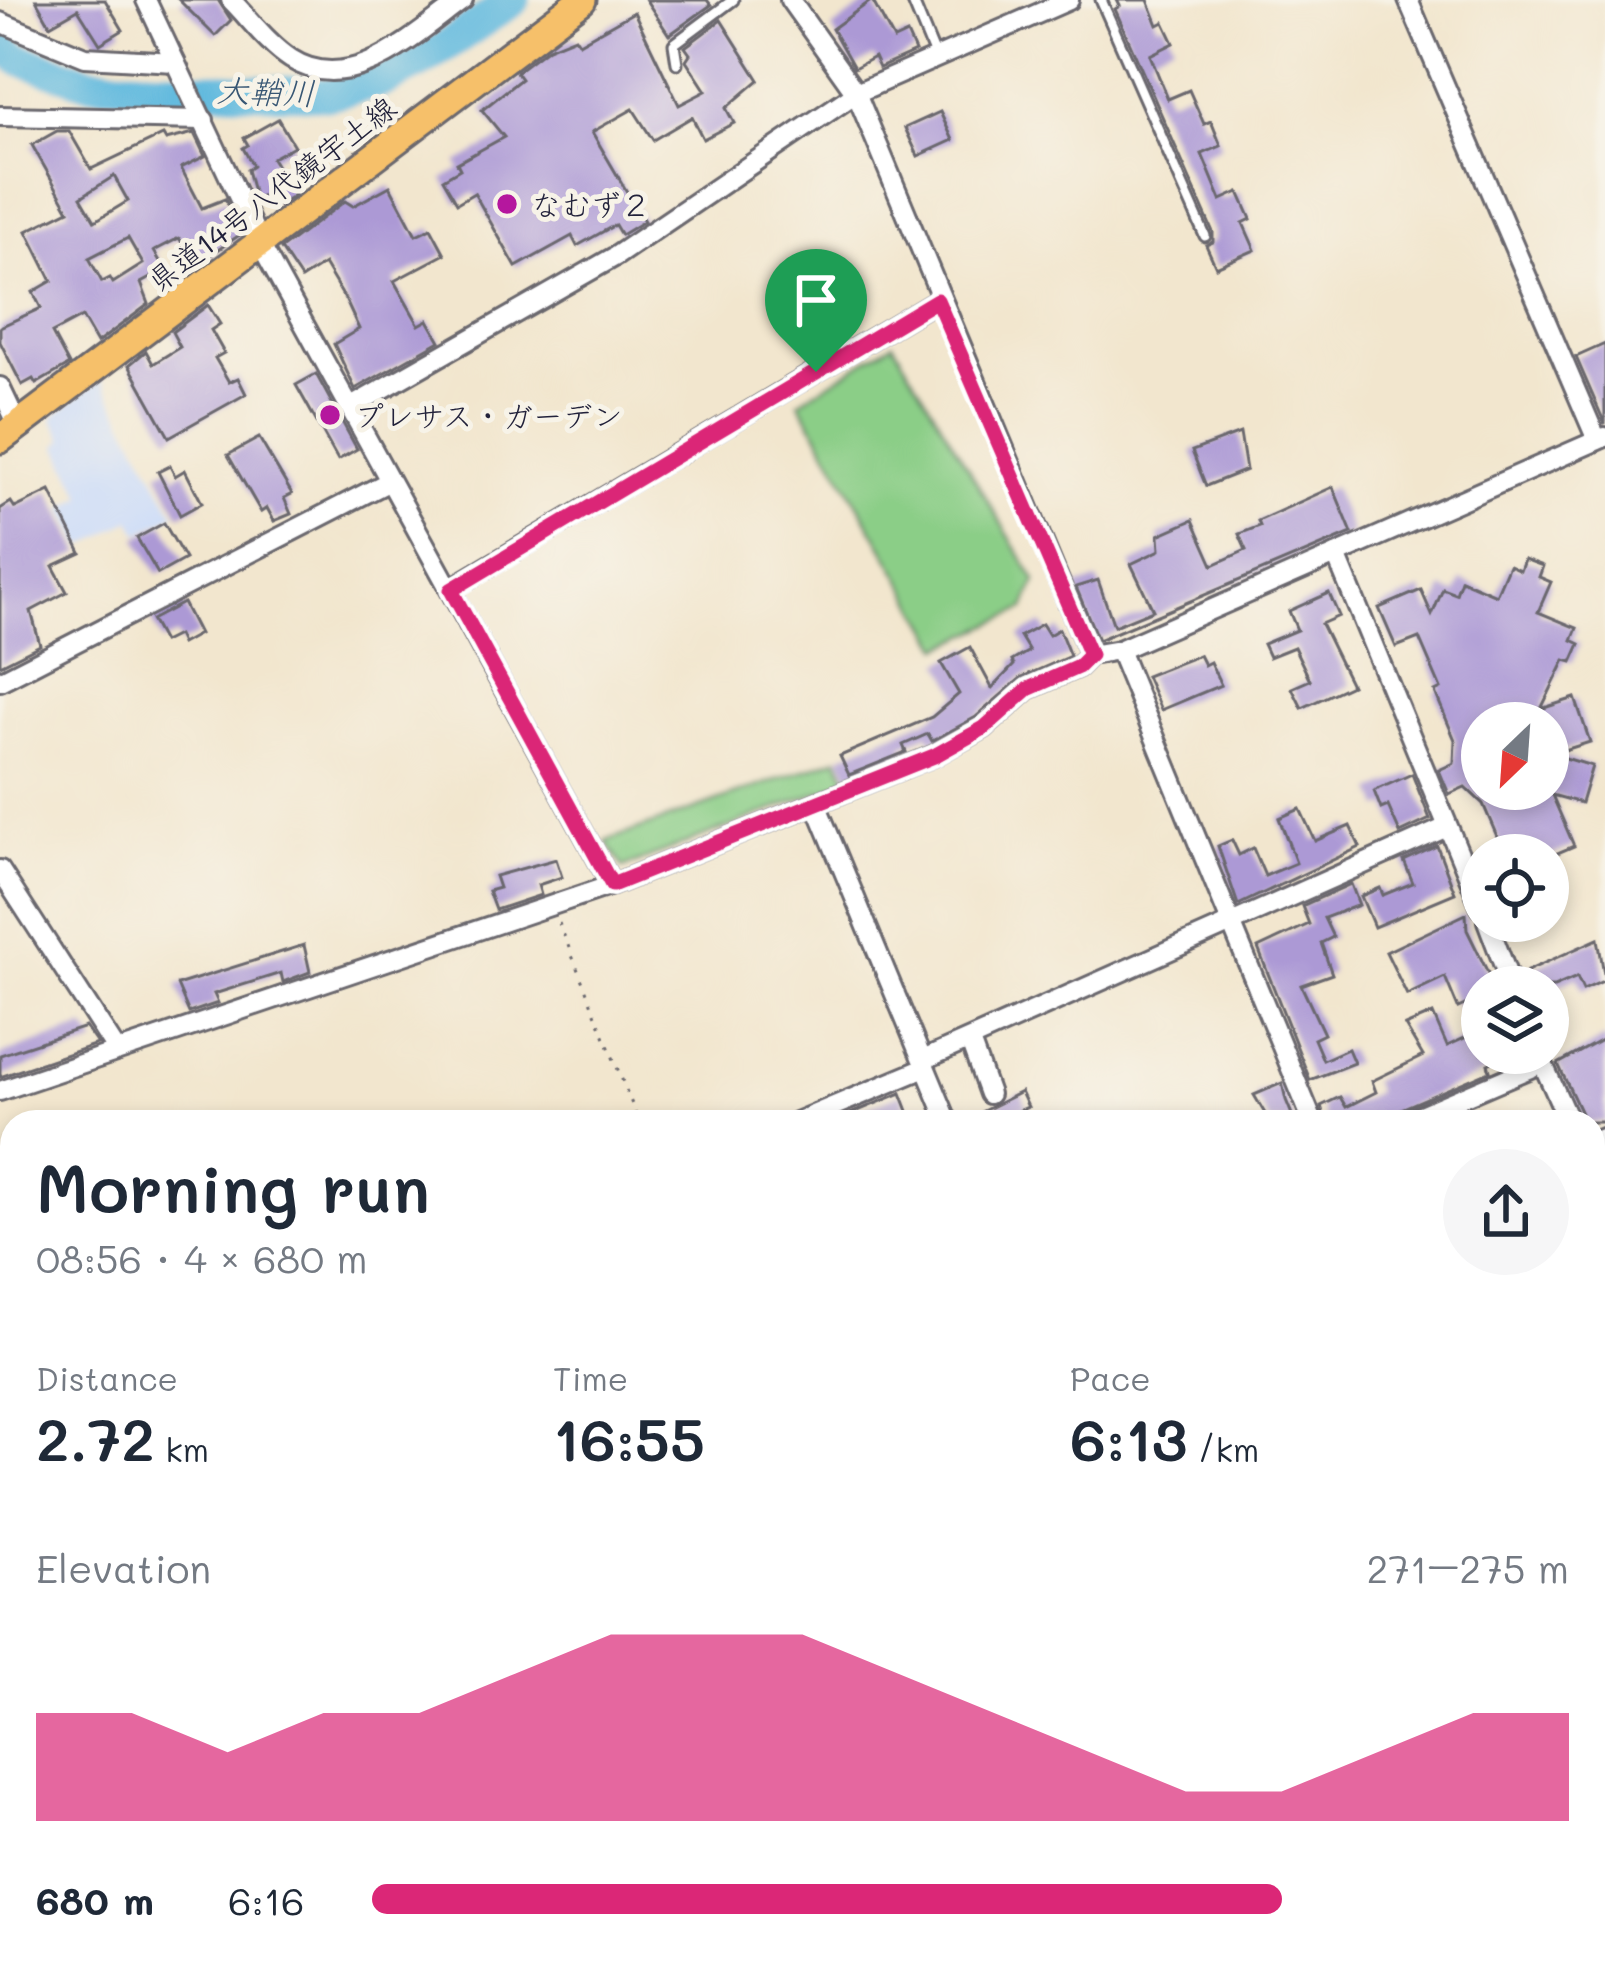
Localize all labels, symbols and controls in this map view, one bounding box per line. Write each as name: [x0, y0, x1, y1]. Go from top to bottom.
water label: 大鞘川: [216, 67, 316, 113]
street label: 県道14号八代鏡宇土線: [139, 86, 403, 300]
place label: なむず２: [531, 184, 651, 224]
marker: なむず２: [494, 191, 520, 217]
pin: [765, 249, 867, 372]
icon: arrive: [783, 267, 849, 333]
place label: プレサス・ガーデン: [354, 395, 623, 435]
marker: プレサス・ガーデン: [317, 402, 343, 428]
north arrow: [1461, 702, 1569, 810]
map controls: [1461, 702, 1569, 1074]
button: locate: [1461, 834, 1569, 942]
button: layers: [1461, 966, 1569, 1074]
text: Morning run: [36, 1144, 430, 1230]
button: share: [1443, 1149, 1569, 1275]
text: 08:56 · 4 × 680 m: [36, 1232, 368, 1283]
text: Distance: [36, 1356, 178, 1399]
text: Time: [553, 1356, 628, 1399]
text: Pace: [1070, 1356, 1151, 1399]
text: 2.72: [36, 1399, 155, 1477]
text: 16:55: [553, 1399, 705, 1477]
text: 6:13: [1070, 1399, 1188, 1477]
text: km: [155, 1427, 209, 1470]
text: /km: [1188, 1427, 1259, 1470]
text: Elevation: [36, 1542, 211, 1593]
text: 271–275 m: [1367, 1542, 1569, 1593]
text: 680 m: [36, 1874, 154, 1925]
text: 6:16: [228, 1874, 305, 1925]

